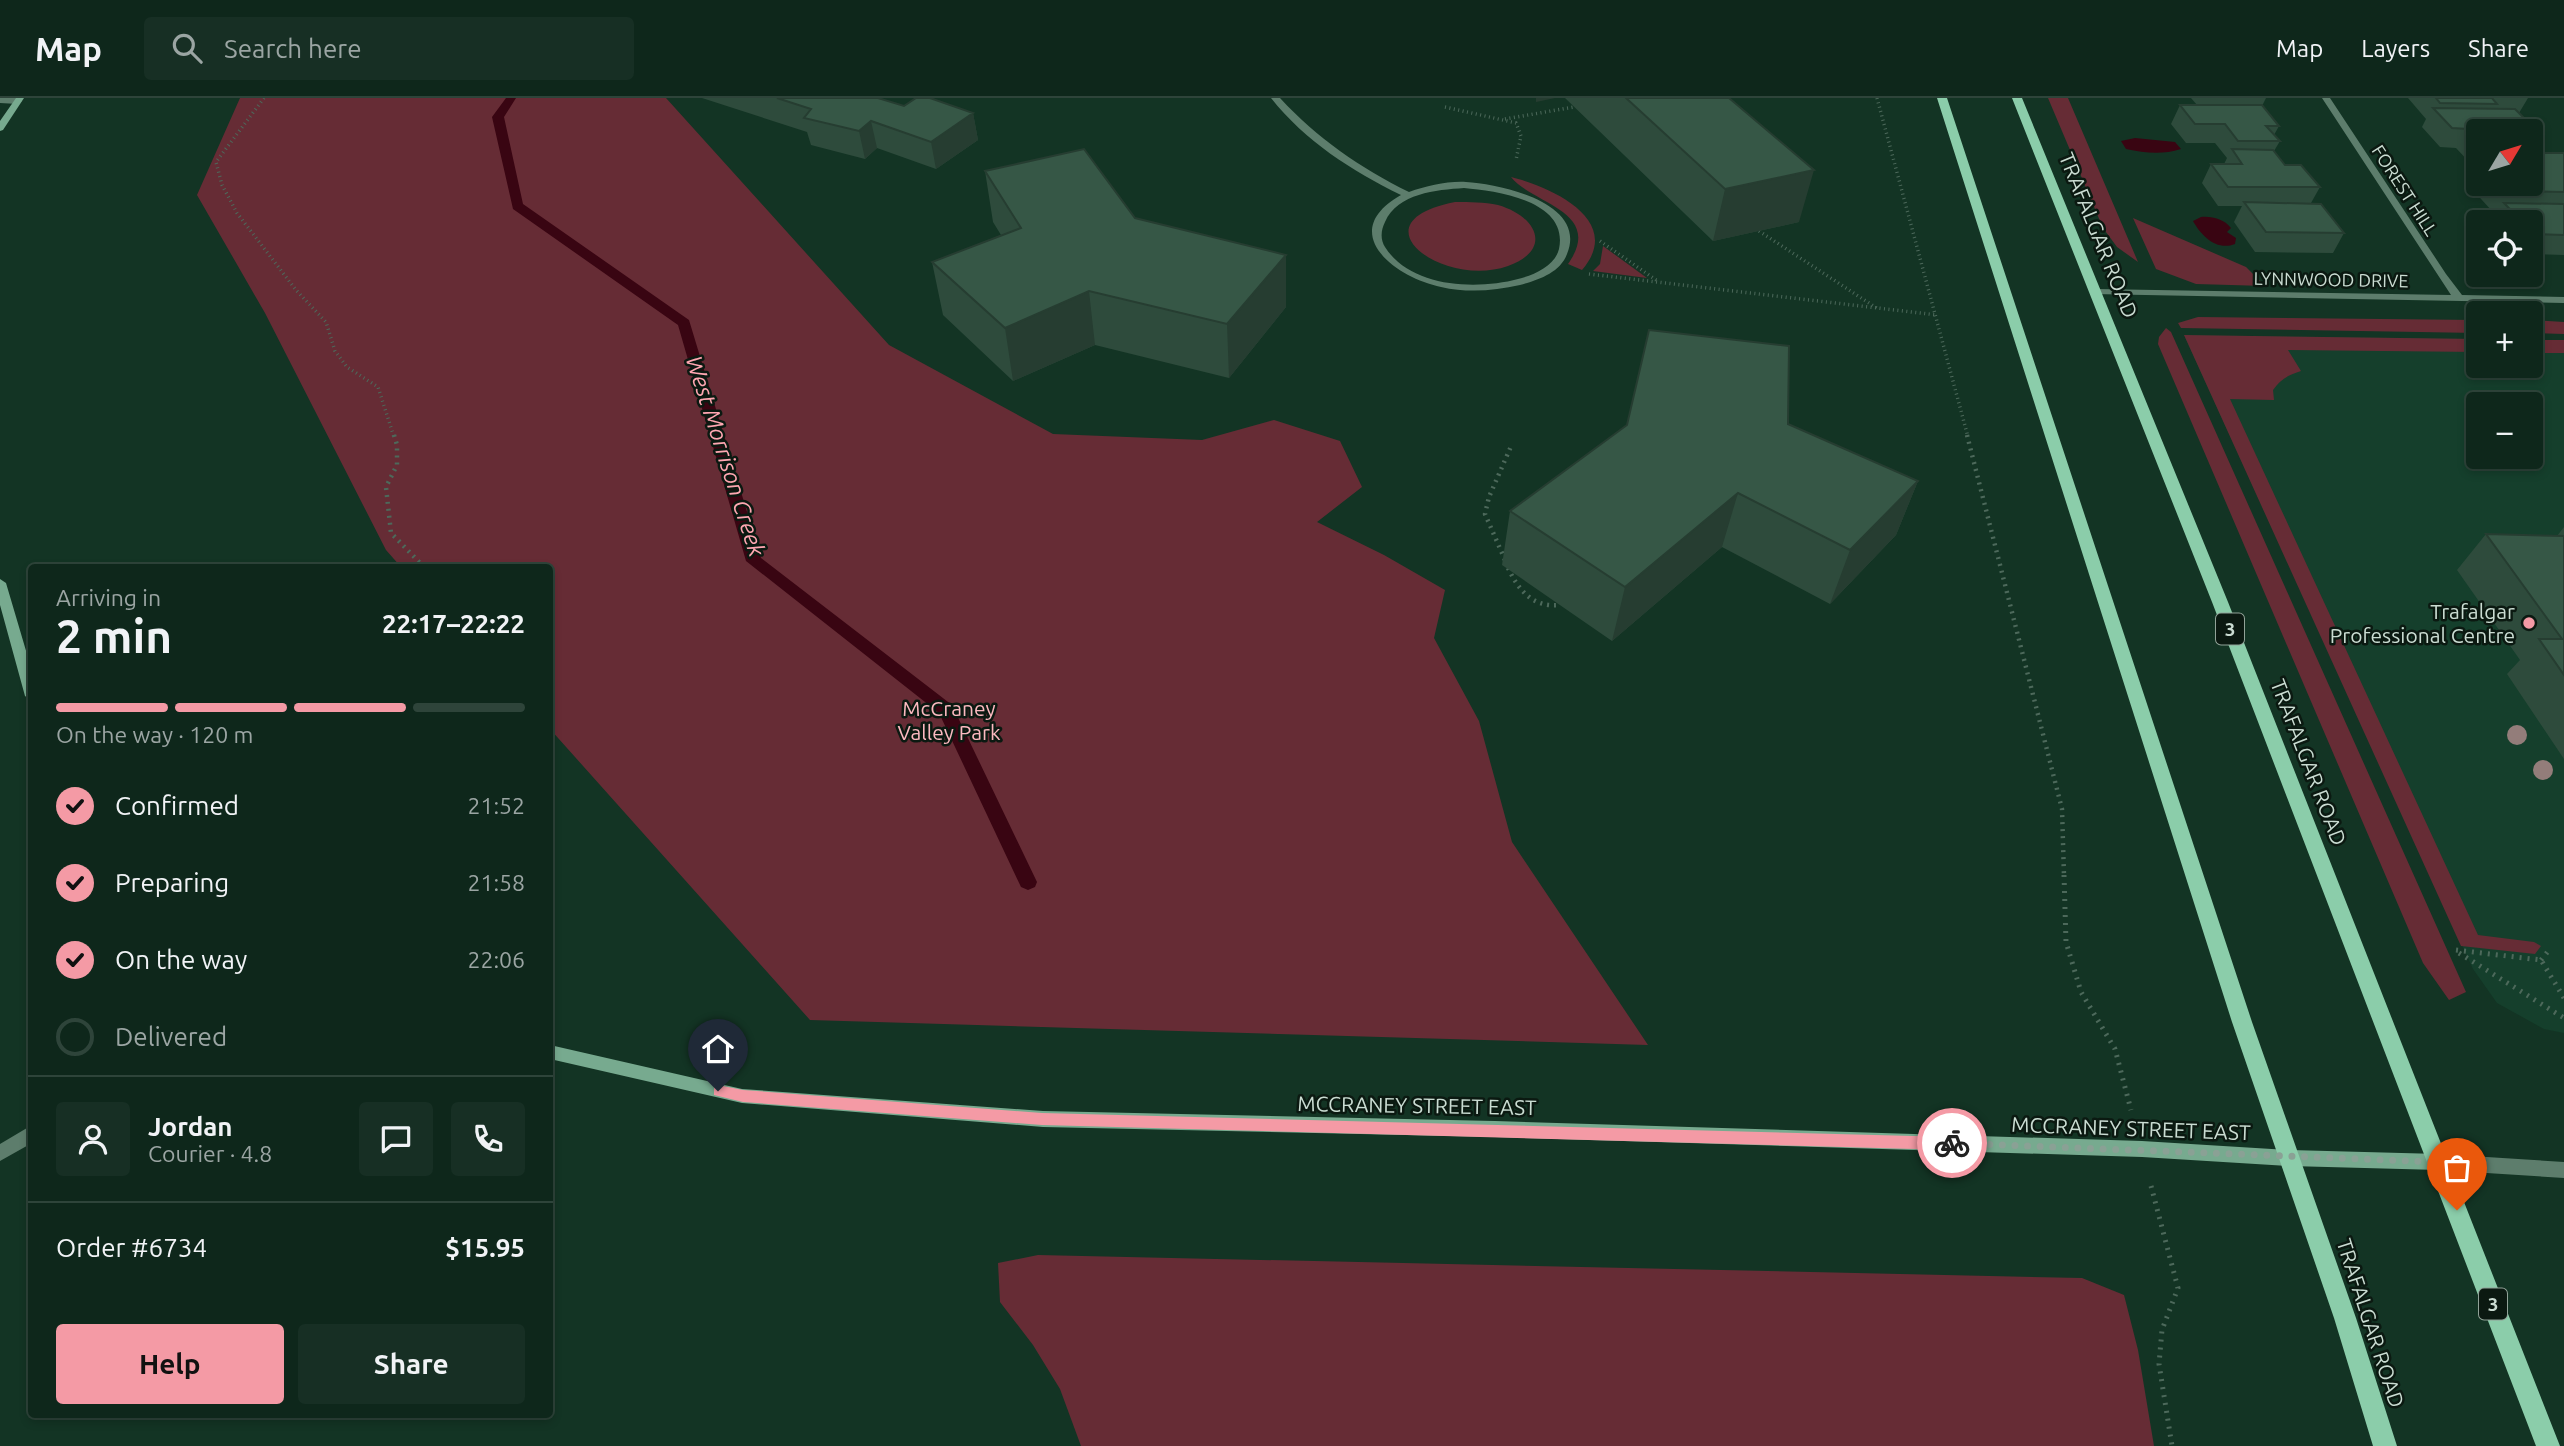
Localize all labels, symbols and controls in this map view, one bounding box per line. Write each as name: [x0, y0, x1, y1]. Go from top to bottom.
search box: [144, 17, 634, 80]
icon: search: [168, 29, 206, 67]
text: Map: [35, 30, 102, 67]
text: Search here: [224, 34, 362, 63]
text: Map: [2276, 35, 2323, 62]
text: Layers: [2361, 35, 2430, 62]
text: Share: [2468, 35, 2529, 62]
north arrow: [2466, 119, 2543, 196]
map controls: [2466, 119, 2543, 469]
street label: FOREST HILL: [2368, 141, 2442, 239]
street label: TRAFALGAR ROAD: [2055, 149, 2143, 321]
button: locate: [2466, 210, 2543, 287]
street label: LYNNWOOD DRIVE: [2253, 268, 2409, 290]
button: +: [2466, 301, 2543, 378]
water label: West Morrison Creek: [682, 353, 770, 560]
button: −: [2466, 392, 2543, 469]
text: Arriving in: [56, 585, 161, 610]
place label: Trafalgar Professional Centre: [2330, 599, 2515, 647]
text: 22:17–22:22: [382, 609, 525, 638]
text: 2 min: [56, 610, 172, 662]
road number: 3: [2216, 614, 2244, 644]
marker: Trafalgar Professional Centre: [2521, 615, 2537, 631]
street label: TRAFALGAR ROAD: [2266, 676, 2352, 848]
park label: McCraney Valley Park: [897, 696, 1001, 744]
text: On the way · 120 m: [56, 722, 253, 747]
icon: check: [56, 787, 94, 825]
text: Confirmed: [115, 791, 239, 820]
text: 21:52: [467, 793, 525, 818]
icon: check: [56, 864, 94, 902]
text: Preparing: [115, 868, 229, 897]
text: 21:58: [467, 870, 525, 895]
icon: check: [56, 941, 94, 979]
text: On the way: [115, 945, 247, 974]
text: 22:06: [467, 947, 525, 972]
pin: [688, 1019, 748, 1091]
text: Delivered: [115, 1022, 227, 1051]
icon: home: [699, 1030, 737, 1068]
street label: MCCRANEY STREET EAST: [1297, 1091, 1537, 1119]
button: person: [56, 1102, 130, 1176]
button: chat: [359, 1102, 433, 1176]
button: phone: [451, 1102, 525, 1176]
courier: [1917, 1108, 1987, 1178]
text: Jordan: [148, 1112, 233, 1141]
street label: MCCRANEY STREET EAST: [2011, 1112, 2251, 1144]
icon: bike: [1933, 1124, 1971, 1162]
pin: [2427, 1138, 2487, 1210]
text: Courier · 4.8: [148, 1141, 272, 1166]
icon: bag: [2438, 1149, 2476, 1187]
text: Order #6734: [56, 1233, 207, 1262]
text: $15.95: [445, 1233, 525, 1262]
street label: TRAFALGAR ROAD: [2332, 1236, 2410, 1410]
road number: 3: [2479, 1288, 2507, 1320]
button: Help: [56, 1324, 284, 1404]
button: Share: [298, 1324, 525, 1404]

